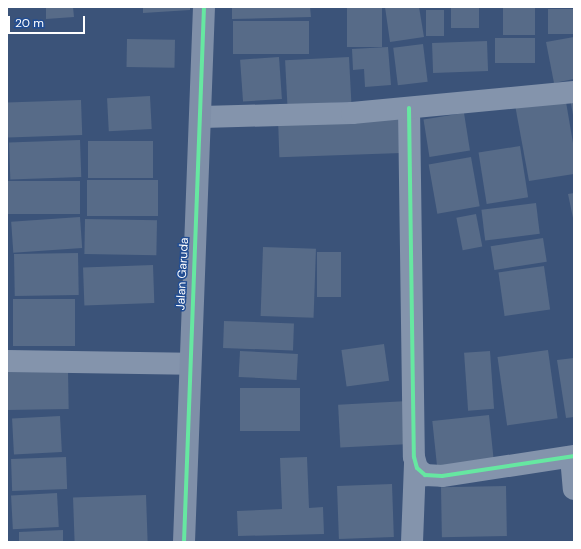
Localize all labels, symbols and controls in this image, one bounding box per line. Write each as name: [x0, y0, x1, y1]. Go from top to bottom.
scale bar: [10, 8, 87, 34]
text: 20 m: [15, 15, 44, 31]
street label: Jalan Garuda: [174, 237, 192, 311]

